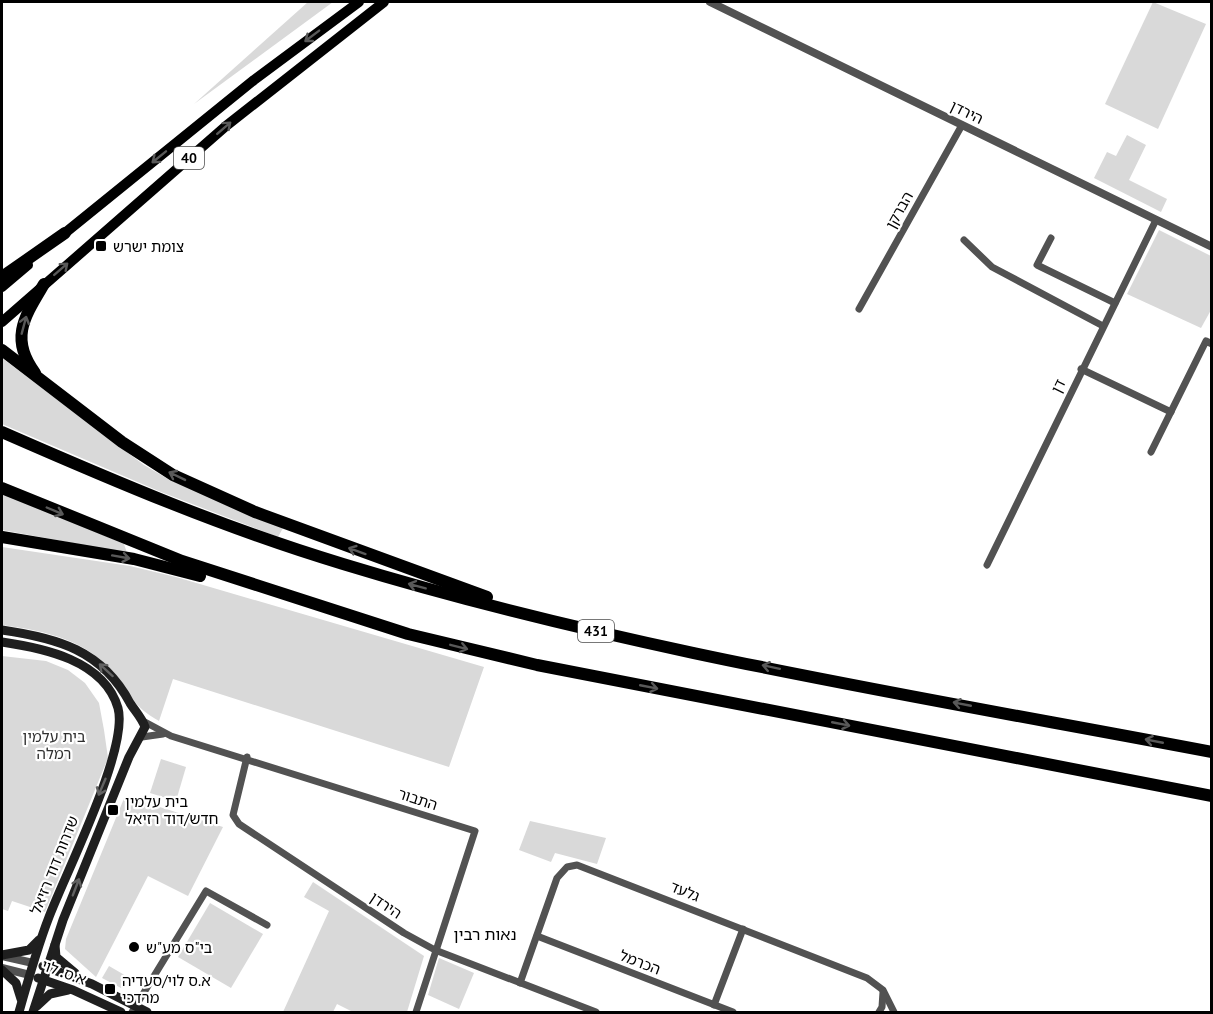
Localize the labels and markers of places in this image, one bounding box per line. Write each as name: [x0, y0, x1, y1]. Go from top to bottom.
place label: צומת ישרש: [113, 237, 184, 256]
marker: צומת ישרש: [94, 239, 108, 253]
place label: בית עלמין חדש/דוד רזיאל: [125, 792, 219, 828]
marker: בית עלמין חדש/דוד רזיאל: [106, 803, 120, 817]
place label: בי"ס מע"ש: [146, 938, 213, 957]
marker: בי"ס מע"ש: [127, 940, 141, 954]
place label: א.ס לוי/סעדיה מרדכי: [122, 971, 211, 1007]
marker: א.ס לוי/סעדיה מרדכי: [103, 982, 117, 996]

